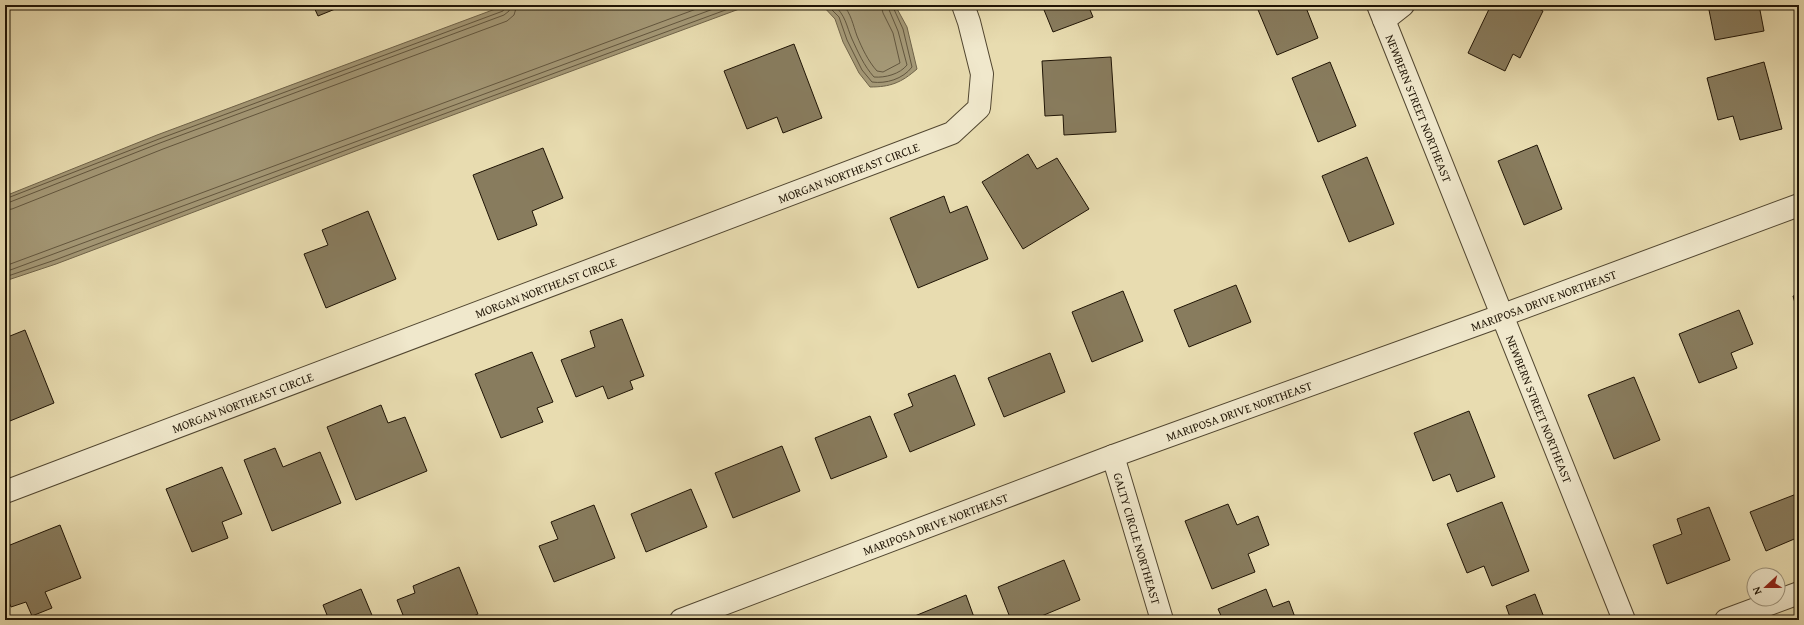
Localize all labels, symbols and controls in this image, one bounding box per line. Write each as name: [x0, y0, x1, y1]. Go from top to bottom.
street label: NEWBERN STREET NORTHEAST: [1382, 32, 1457, 185]
street label: MORGAN NORTHEAST CIRCLE: [775, 138, 921, 207]
street label: MORGAN NORTHEAST CIRCLE: [472, 253, 618, 322]
street label: MARIPOSA DRIVE NORTHEAST: [1468, 265, 1619, 335]
street label: NEWBERN STREET NORTHEAST: [1502, 333, 1577, 486]
street label: MORGAN NORTHEAST CIRCLE: [170, 367, 316, 436]
street label: MARIPOSA DRIVE NORTHEAST: [1163, 376, 1315, 445]
street label: GALTY CIRCLE NORTHEAST: [1110, 470, 1165, 607]
street label: MARIPOSA DRIVE NORTHEAST: [860, 488, 1011, 559]
north arrow: [1746, 567, 1786, 607]
text: N: [1748, 584, 1766, 597]

